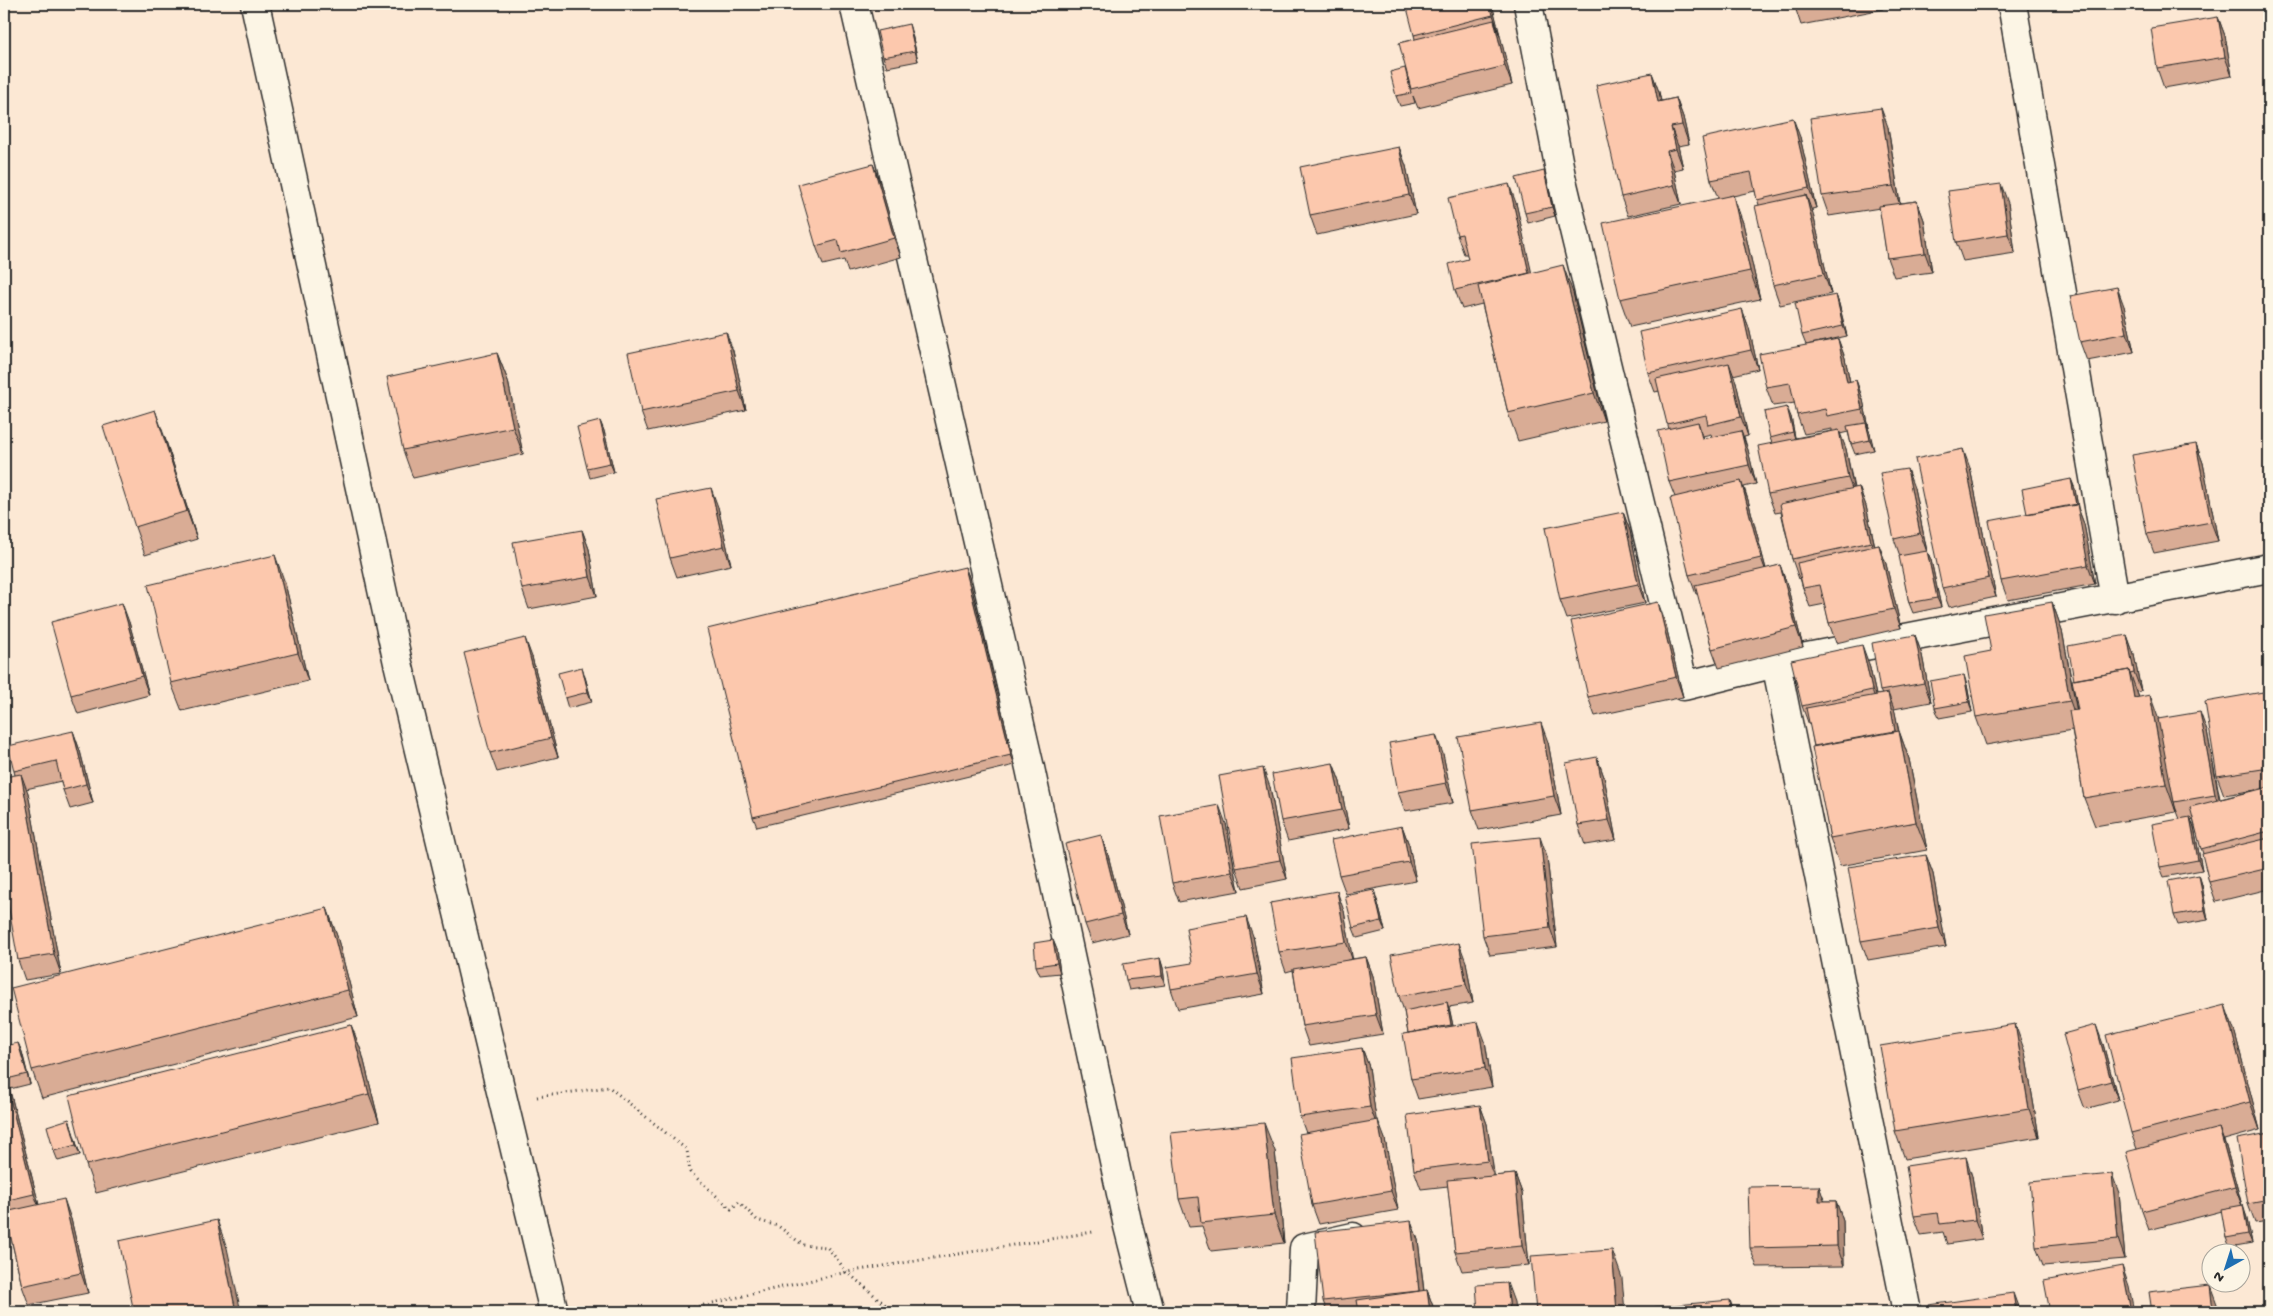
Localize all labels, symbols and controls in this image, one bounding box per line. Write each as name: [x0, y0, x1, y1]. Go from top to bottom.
north arrow: [2200, 1244, 2250, 1294]
text: N: [2210, 1267, 2228, 1286]

